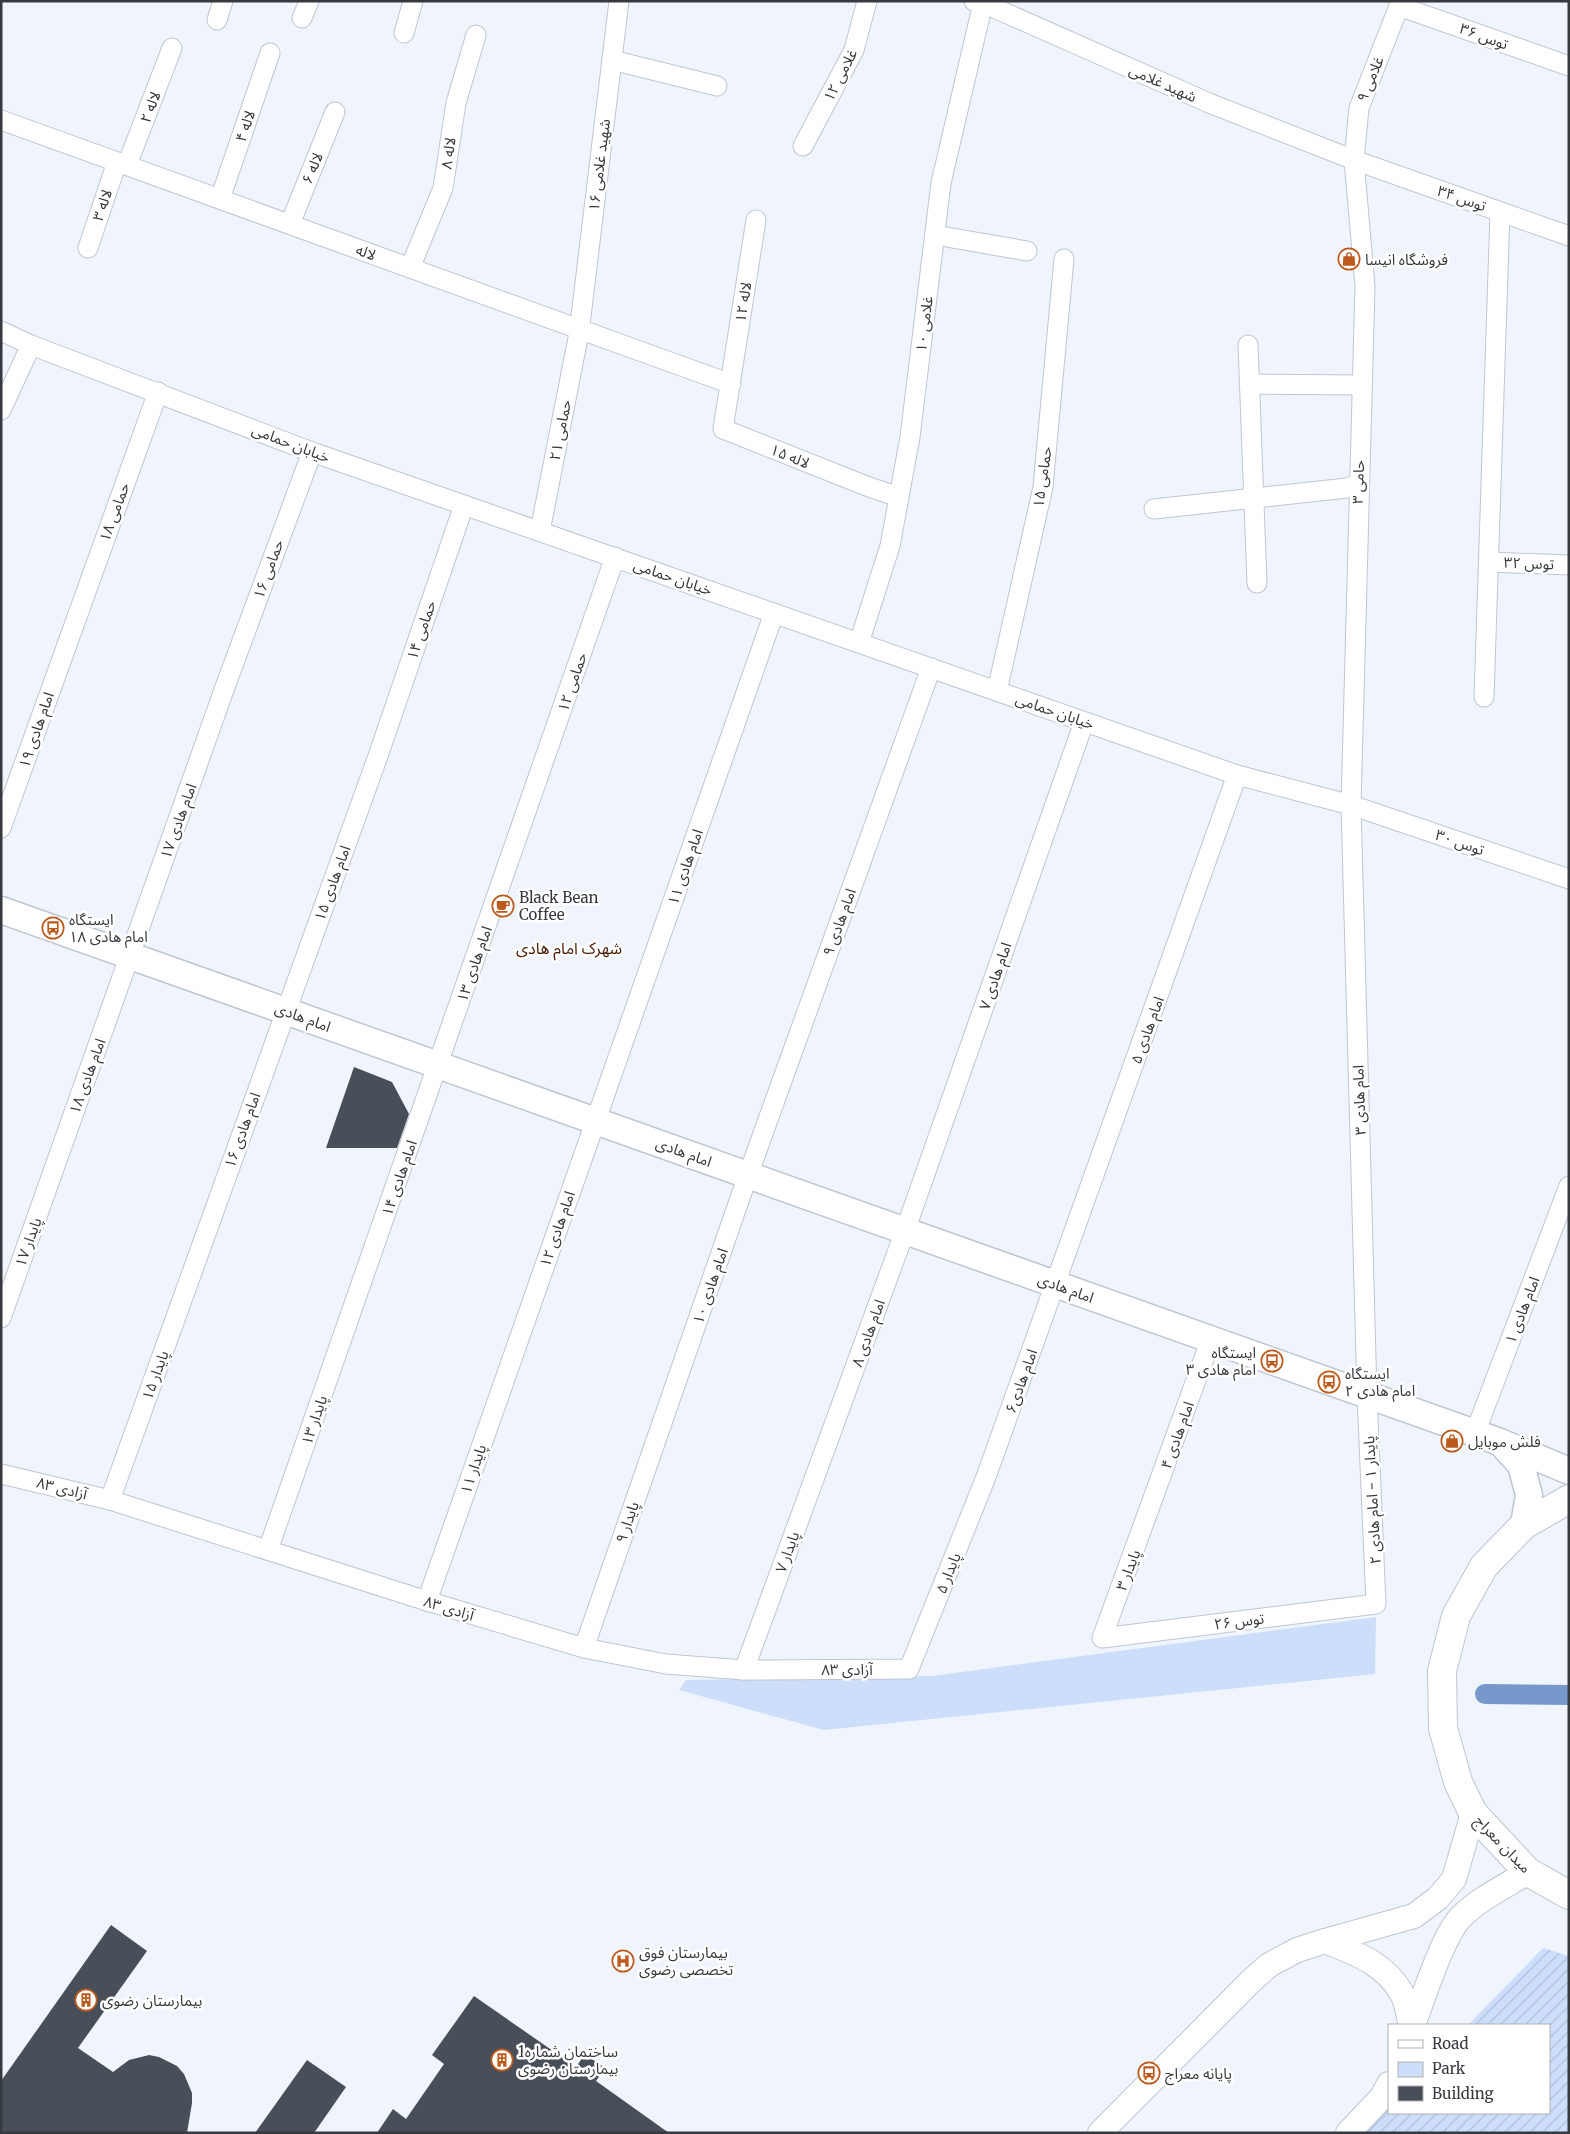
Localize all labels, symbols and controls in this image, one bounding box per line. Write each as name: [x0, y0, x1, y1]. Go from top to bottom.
street label: توس ۳۶: [1457, 18, 1511, 54]
street label: غلامی ۱۲: [819, 45, 861, 104]
street label: غلامی ۹: [1352, 53, 1388, 105]
street label: شهید غلامی: [1126, 60, 1200, 106]
street label: لاله ۲: [135, 89, 165, 125]
street label: لاله ۴: [231, 108, 259, 144]
street label: شهید غلامی ۱۶: [584, 118, 614, 212]
street label: لاله ۸: [436, 136, 460, 170]
street label: لاله ۶: [297, 150, 327, 186]
street label: توس ۳۴: [1435, 181, 1489, 215]
street label: لاله ۳: [88, 187, 116, 223]
street label: لاله: [353, 240, 379, 264]
shop icon: فروشگاه انیسا: [1337, 247, 1361, 271]
place label: فروشگاه انیسا: [1365, 250, 1448, 269]
street label: لاله ۱۲: [730, 280, 756, 324]
street label: غلامی ۱۰: [911, 295, 937, 353]
street label: حمامی ۲۱: [545, 398, 575, 462]
street label: خیابان حمامی: [249, 419, 333, 467]
street label: لاله ۱۵: [768, 440, 812, 472]
street label: حمامی ۱۵: [1028, 445, 1056, 509]
street label: حامی ۳: [1348, 459, 1368, 504]
street label: حمامی ۱۸: [95, 480, 134, 544]
street label: حمامی ۱۶: [249, 537, 288, 601]
street label: توس ۳۲: [1503, 553, 1555, 573]
street label: خیابان حمامی: [631, 555, 715, 599]
street label: حمامی ۱۴: [402, 598, 440, 662]
street label: حمامی ۱۲: [553, 650, 591, 714]
street label: خیابان حمامی: [1013, 689, 1097, 733]
street label: امام هادی ۱۹: [14, 690, 60, 771]
street label: امام هادی ۱۷: [156, 781, 202, 862]
street label: توس ۳۰: [1433, 825, 1487, 859]
street label: امام هادی ۱۱: [663, 827, 709, 908]
street label: امام هادی ۱۵: [310, 843, 356, 924]
street label: امام هادی ۹: [818, 886, 862, 959]
place label: Black Bean Coffee: [519, 888, 598, 924]
cafe icon: Black Bean Coffee: [491, 894, 515, 918]
place label: ایستگاه امام هادی ۱۸: [69, 910, 148, 948]
bus stop icon: ایستگاه امام هادی ۱۸: [41, 916, 65, 940]
street label: امام هادی ۱۳: [452, 924, 498, 1005]
district label: شهرک امام هادی: [516, 938, 622, 961]
street label: امام هادی ۷: [975, 940, 1017, 1013]
street label: امام هادی ۵: [1126, 994, 1170, 1067]
street label: امام هادی: [272, 998, 334, 1038]
street label: امام هادی ۱۸: [65, 1036, 111, 1117]
street label: امام هادی ۳: [1348, 1064, 1372, 1135]
street label: امام هادی ۱۶: [220, 1090, 266, 1171]
street label: امام هادی: [653, 1133, 715, 1173]
street label: امام هادی ۱۴: [377, 1138, 423, 1219]
street label: امام هادی ۱۲: [535, 1189, 581, 1270]
street label: پایدار ۱۷: [10, 1215, 47, 1270]
street label: امام هادی ۱۰: [688, 1246, 734, 1327]
street label: امام هادی: [1035, 1269, 1097, 1309]
street label: امام هادی ۱: [1501, 1274, 1545, 1347]
street label: امام هادی ۸: [847, 1297, 891, 1370]
place label: ایستگاه امام هادی ۳: [1186, 1343, 1256, 1381]
street label: امام هادی۶: [1001, 1346, 1043, 1416]
street label: پایدار ۱۵: [137, 1348, 174, 1403]
bus stop icon: ایستگاه امام هادی ۳: [1260, 1349, 1284, 1373]
place label: ایستگاه امام هادی ۲: [1345, 1364, 1415, 1402]
bus stop icon: ایستگاه امام هادی ۲: [1317, 1370, 1341, 1394]
street label: پایدار ۱۳: [297, 1393, 332, 1448]
street label: امام هادی ۴: [1156, 1399, 1200, 1472]
shop icon: فلش موبایل: [1440, 1429, 1464, 1453]
place label: فلش موبایل: [1468, 1432, 1541, 1451]
street label: پایدار ۱ - امام هادی ۲: [1359, 1435, 1387, 1565]
street label: پایدار ۱۱: [456, 1442, 491, 1497]
street label: آزادی ۸۳: [35, 1473, 90, 1504]
street label: پایدار ۹: [611, 1499, 644, 1546]
street label: پایدار ۷: [771, 1529, 804, 1576]
street label: پایدار ۳: [1112, 1547, 1146, 1594]
street label: پایدار ۵: [931, 1550, 966, 1597]
street label: آزادی ۸۳: [422, 1591, 477, 1625]
street label: توس ۲۶: [1213, 1608, 1265, 1634]
street label: آزادی ۸۳: [821, 1660, 873, 1679]
street label: میدان معراج: [1469, 1811, 1535, 1879]
place label: بیمارستان فوق تخصصی رضوی: [639, 1943, 733, 1979]
hospital icon: بیمارستان فوق تخصصی رضوی: [611, 1949, 635, 1973]
building icon: بیمارستان رضوی: [74, 1988, 98, 2012]
place label: بیمارستان رضوی: [102, 1991, 202, 2010]
legend: [1388, 2024, 1550, 2114]
text: Road: [1432, 2034, 1468, 2053]
place label: ساختمان شماره1 بیمارستان رضوی: [518, 2042, 618, 2078]
building icon: ساختمان شماره1 بیمارستان رضوی: [490, 2048, 514, 2072]
text: Park: [1432, 2059, 1466, 2078]
bus stop icon: پایانه معراج: [1137, 2061, 1161, 2085]
place label: پایانه معراج: [1165, 2064, 1232, 2086]
text: Building: [1432, 2084, 1494, 2103]

